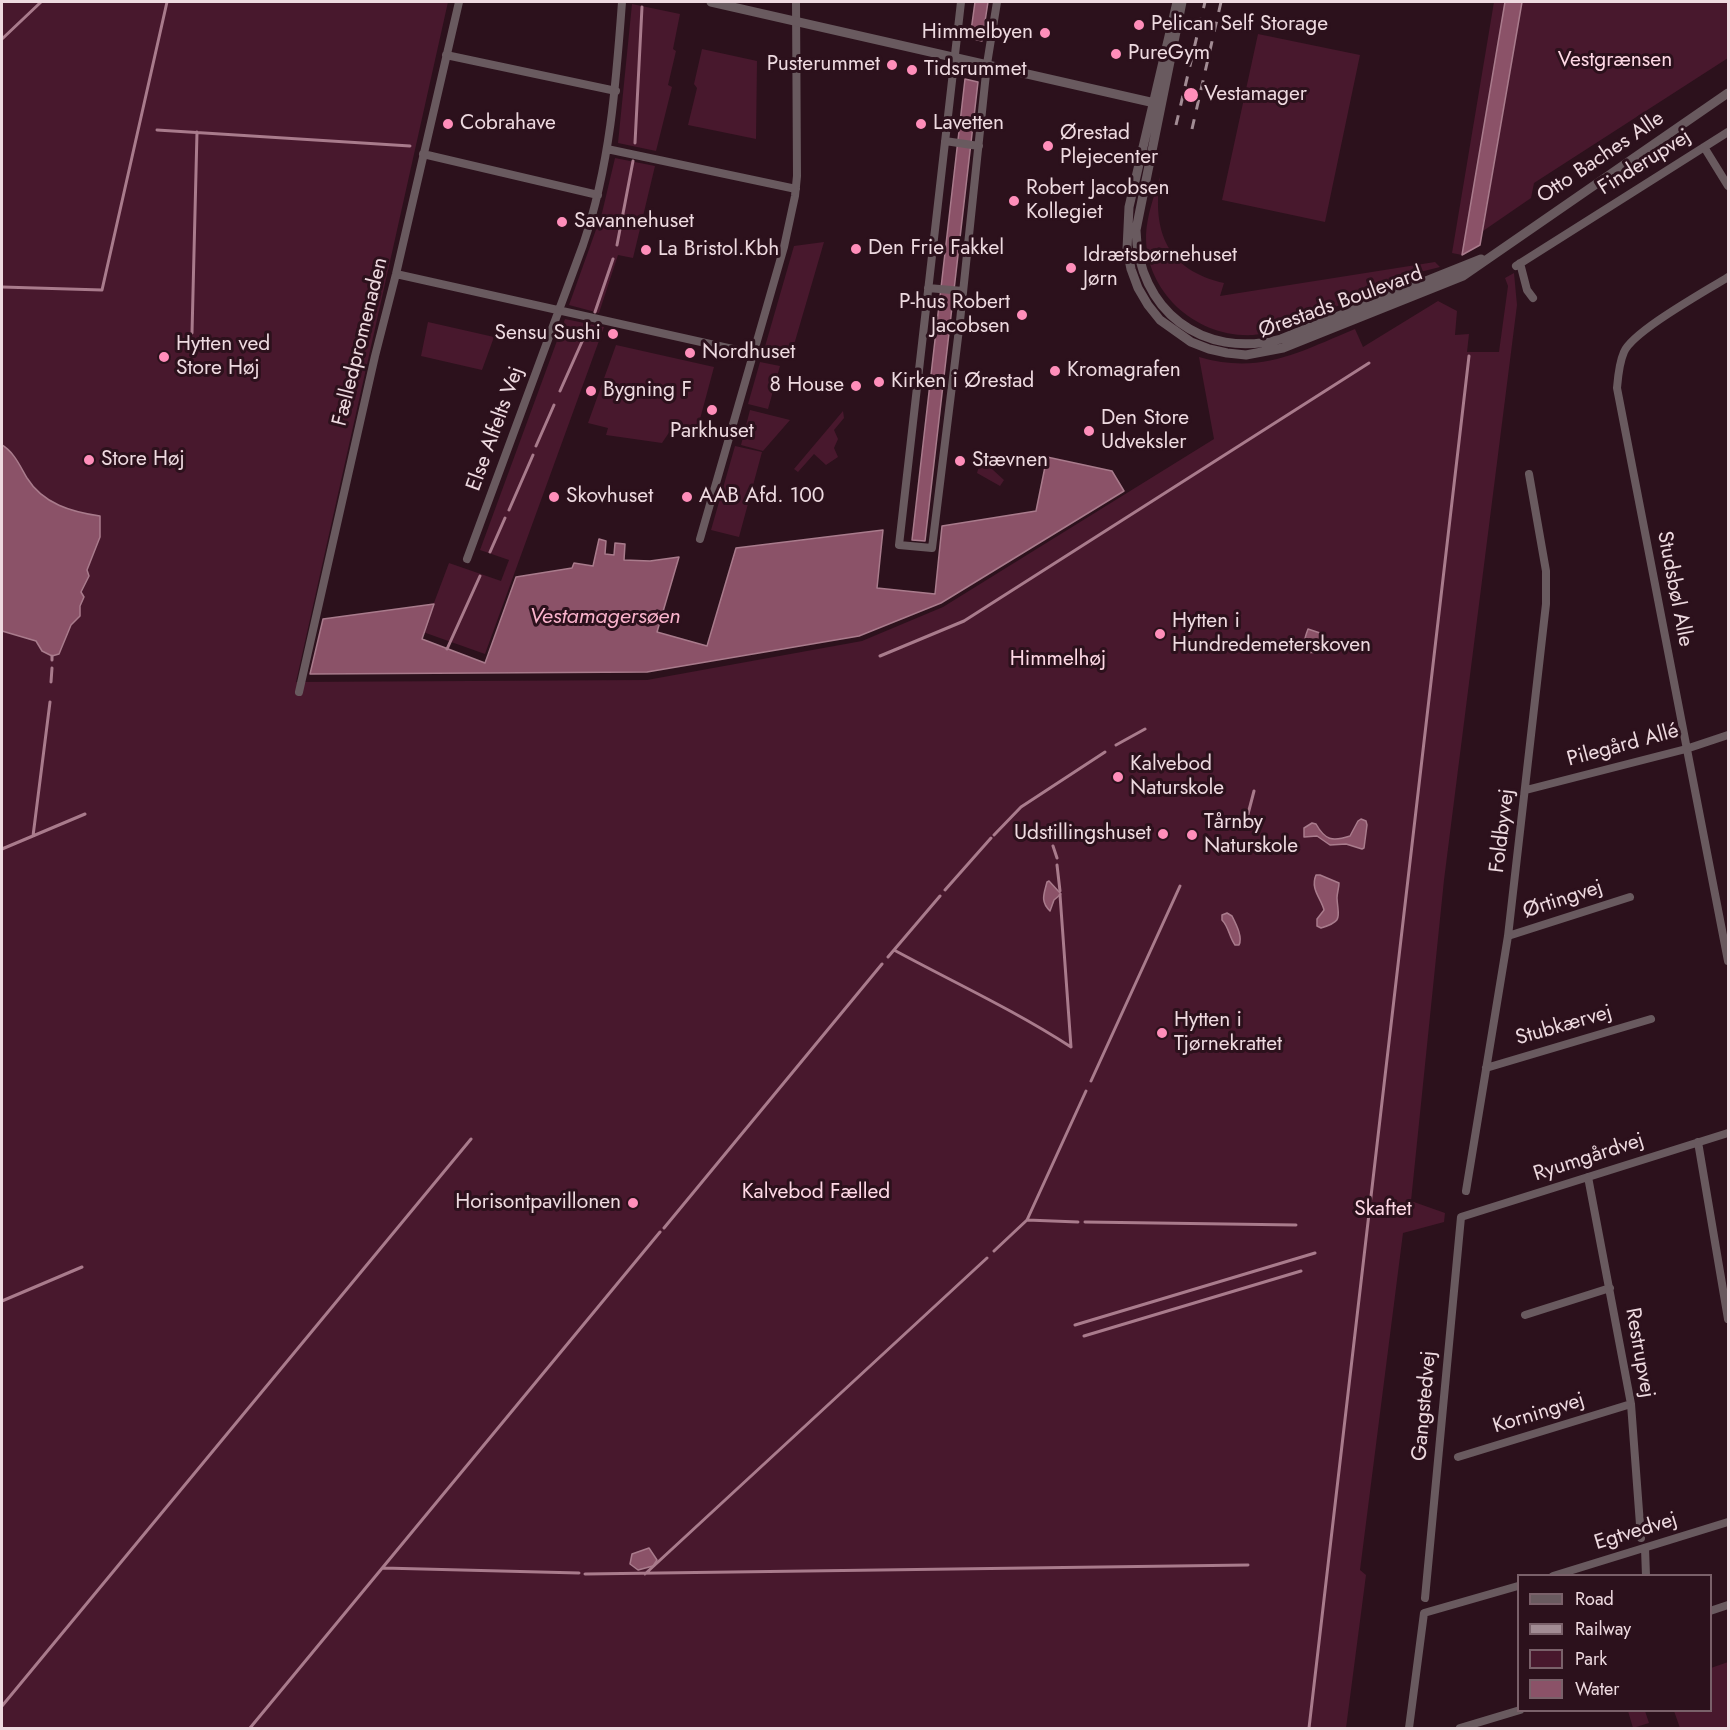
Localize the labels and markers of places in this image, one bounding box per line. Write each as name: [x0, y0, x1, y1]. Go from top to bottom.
place label: Pelican Self Storage: [1151, 12, 1328, 38]
marker: Pelican Self Storage: [1132, 18, 1146, 32]
place label: Himmelbyen: [922, 20, 1033, 46]
marker: Himmelbyen: [1038, 26, 1052, 40]
place label: PureGym: [1128, 41, 1210, 67]
marker: PureGym: [1109, 47, 1123, 61]
place label: Pusterummet: [767, 52, 880, 78]
place label: Tidsrummet: [924, 57, 1027, 83]
marker: Pusterummet: [885, 58, 899, 72]
marker: Tidsrummet: [905, 63, 919, 77]
place label: Vestamager: [1204, 82, 1307, 108]
marker: Vestamager: [1182, 86, 1200, 104]
place label: Cobrahave: [460, 111, 556, 137]
place label: Lavetten: [933, 111, 1004, 137]
marker: Cobrahave: [441, 117, 455, 131]
marker: Lavetten: [914, 117, 928, 131]
place label: Ørestad Plejecenter: [1060, 121, 1158, 171]
marker: Ørestad Plejecenter: [1041, 139, 1055, 153]
place label: Robert Jacobsen Kollegiet: [1026, 176, 1169, 226]
marker: Robert Jacobsen Kollegiet: [1007, 194, 1021, 208]
place label: Savannehuset: [574, 209, 694, 235]
marker: Savannehuset: [555, 215, 569, 229]
place label: Den Frie Fakkel: [868, 236, 1004, 262]
place label: La Bristol.Kbh: [658, 237, 779, 263]
marker: Den Frie Fakkel: [849, 242, 863, 256]
marker: La Bristol.Kbh: [639, 243, 653, 257]
place label: Idrætsbørnehuset Jørn: [1083, 243, 1237, 293]
marker: Idrætsbørnehuset Jørn: [1064, 261, 1078, 275]
place label: P-hus Robert Jacobsen: [899, 290, 1010, 340]
marker: P-hus Robert Jacobsen: [1015, 308, 1029, 322]
place label: Sensu Sushi: [494, 321, 601, 347]
marker: Sensu Sushi: [606, 327, 620, 341]
place label: Hytten ved Store Høj: [176, 332, 270, 382]
place label: Nordhuset: [702, 340, 795, 366]
marker: Nordhuset: [683, 346, 697, 360]
marker: Hytten ved Store Høj: [157, 350, 171, 364]
place label: Kromagrafen: [1067, 358, 1181, 384]
marker: Kromagrafen: [1048, 364, 1062, 378]
place label: Kirken i Ørestad: [891, 369, 1034, 395]
place label: 8 House: [769, 373, 844, 399]
marker: Kirken i Ørestad: [872, 375, 886, 389]
place label: Bygning F: [603, 378, 692, 404]
marker: 8 House: [849, 379, 863, 393]
marker: Bygning F: [584, 384, 598, 398]
marker: Parkhuset: [705, 403, 719, 417]
place label: Den Store Udveksler: [1101, 406, 1189, 456]
place label: Parkhuset: [670, 419, 754, 445]
marker: Den Store Udveksler: [1082, 424, 1096, 438]
place label: Store Høj: [101, 447, 185, 473]
place label: Stævnen: [972, 448, 1048, 474]
marker: Store Høj: [82, 453, 96, 467]
marker: Stævnen: [953, 454, 967, 468]
place label: Skovhuset: [566, 484, 653, 510]
place label: AAB Afd. 100: [699, 484, 824, 510]
marker: Skovhuset: [547, 490, 561, 504]
marker: AAB Afd. 100: [680, 490, 694, 504]
place label: Hytten i Hundredemeterskoven: [1172, 609, 1371, 659]
marker: Hytten i Hundredemeterskoven: [1153, 627, 1167, 641]
place label: Kalvebod Naturskole: [1130, 752, 1224, 802]
marker: Kalvebod Naturskole: [1111, 770, 1125, 784]
place label: Tårnby Naturskole: [1204, 810, 1298, 860]
place label: Udstillingshuset: [1014, 821, 1151, 847]
marker: Udstillingshuset: [1156, 827, 1170, 841]
marker: Tårnby Naturskole: [1185, 828, 1199, 842]
place label: Hytten i Tjørnekrattet: [1174, 1008, 1282, 1058]
marker: Hytten i Tjørnekrattet: [1155, 1026, 1169, 1040]
place label: Horisontpavillonen: [455, 1190, 621, 1216]
marker: Horisontpavillonen: [626, 1196, 640, 1210]

